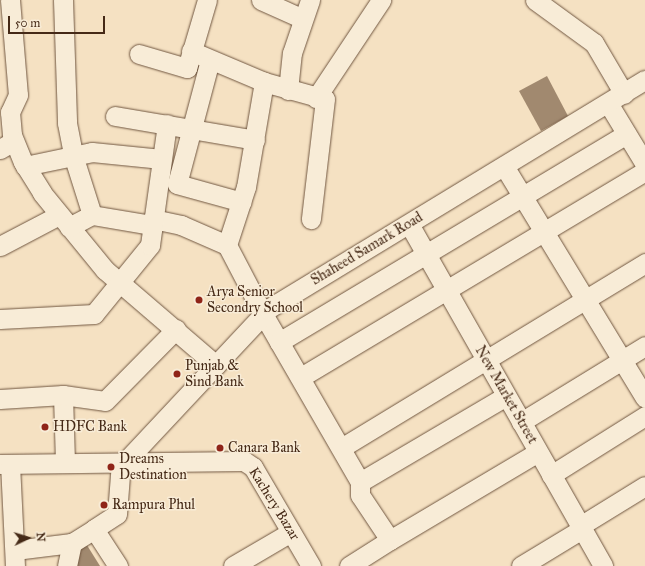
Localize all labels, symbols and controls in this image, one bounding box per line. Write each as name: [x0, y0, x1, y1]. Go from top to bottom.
scale bar: [10, 8, 107, 34]
text: 50 m: [15, 16, 40, 30]
street label: Shaheed Samark Road: [308, 209, 426, 289]
place label: Arya Senior Secondry School: [207, 284, 303, 316]
marker: Arya Senior Secondry School: [194, 295, 204, 305]
street label: New Market Street: [471, 343, 541, 447]
place label: Punjab & Sind Bank: [185, 358, 244, 390]
marker: Punjab & Sind Bank: [172, 369, 182, 379]
place label: HDFC Bank: [53, 419, 127, 435]
marker: HDFC Bank: [40, 422, 50, 432]
place label: Canara Bank: [228, 440, 300, 456]
marker: Canara Bank: [215, 443, 225, 453]
place label: Dreams Destination: [119, 451, 187, 484]
marker: Dreams Destination: [106, 462, 116, 472]
street label: Kachery Bazar: [245, 464, 303, 544]
place label: Rampura Phul: [112, 497, 195, 513]
marker: Rampura Phul: [99, 500, 109, 510]
north arrow: [8, 518, 48, 558]
text: N: [34, 532, 47, 542]

